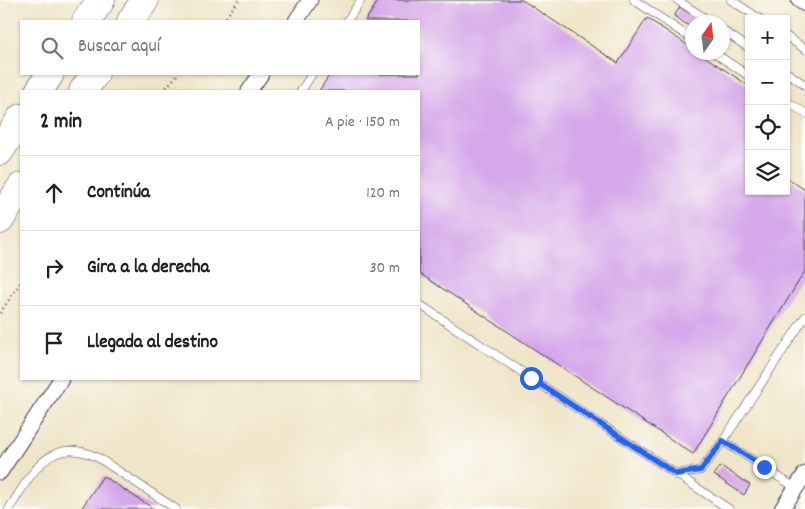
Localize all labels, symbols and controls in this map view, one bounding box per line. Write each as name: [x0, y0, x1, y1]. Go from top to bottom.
north arrow: [685, 15, 730, 60]
map controls: [745, 15, 790, 195]
button: +: [745, 15, 790, 60]
search box: [20, 20, 420, 75]
icon: search: [38, 34, 66, 62]
text: Buscar aquí: [78, 34, 160, 61]
button: −: [745, 60, 790, 105]
button: locate: [745, 105, 790, 150]
text: 2 min: [40, 108, 82, 138]
text: A pie · 150 m: [325, 111, 400, 134]
button: layers: [745, 150, 790, 195]
icon: ahead: [40, 179, 68, 207]
text: Continúa: [87, 180, 150, 207]
text: 120 m: [366, 182, 400, 205]
icon: right: [40, 254, 68, 282]
text: Gira a la derecha: [87, 255, 209, 282]
text: 30 m: [370, 257, 400, 280]
icon: arrive: [40, 329, 68, 357]
text: Llegada al destino: [87, 330, 218, 357]
route start: [520, 367, 543, 390]
route end: [753, 456, 776, 479]

